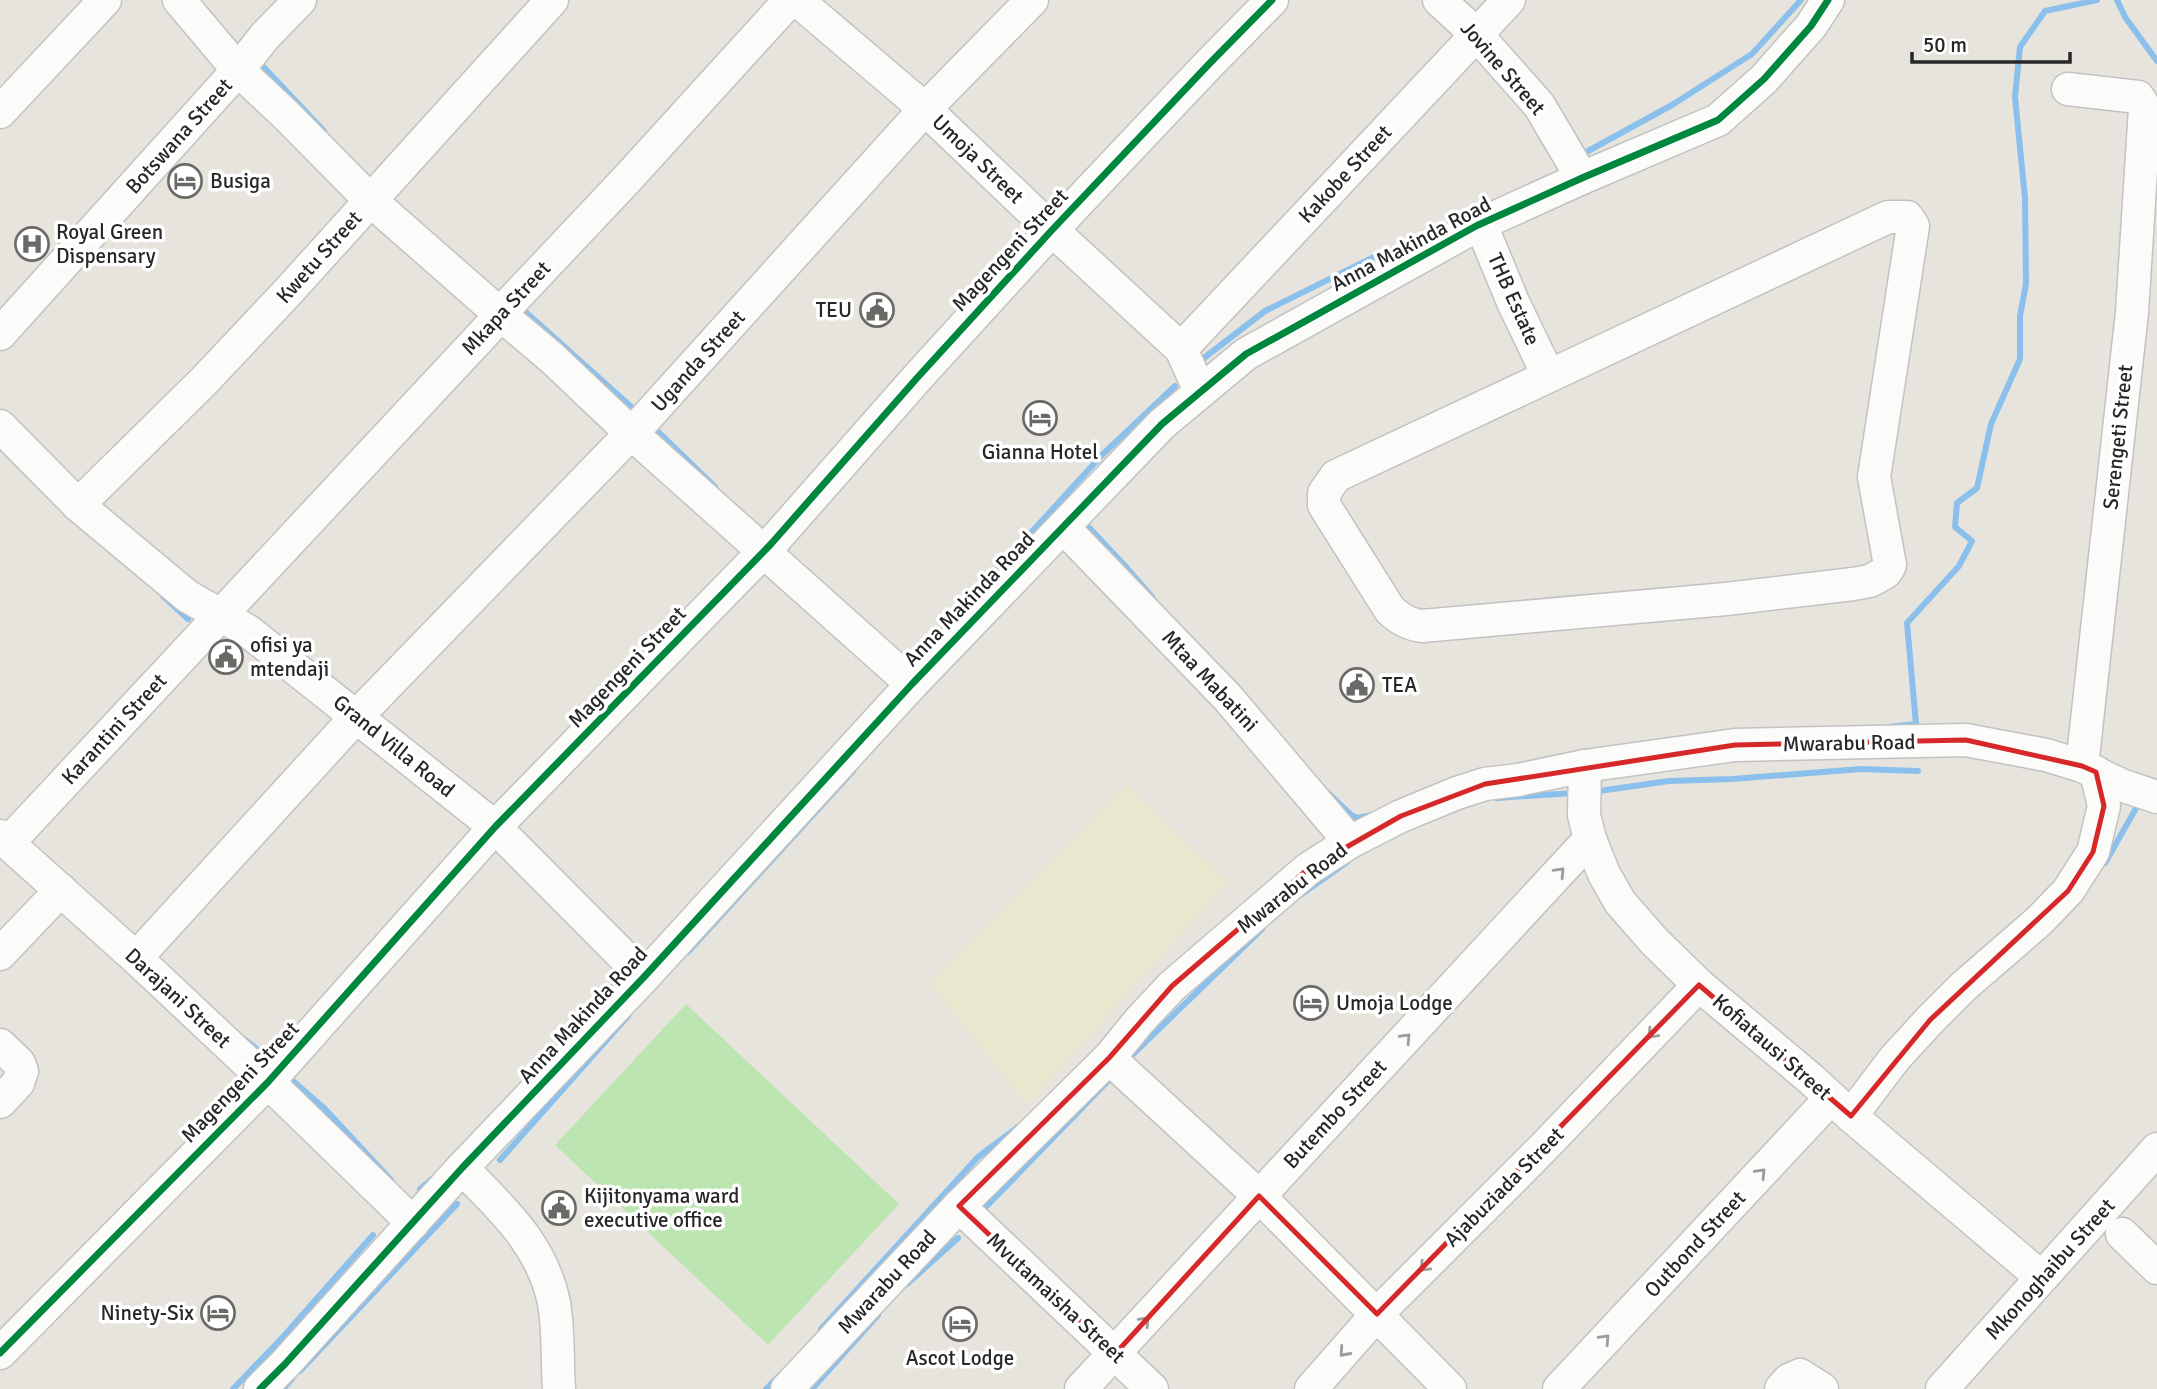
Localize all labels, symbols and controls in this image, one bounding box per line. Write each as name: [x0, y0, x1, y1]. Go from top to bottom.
street label: Jovine Street: [1455, 16, 1551, 120]
scale bar: [1912, 21, 2070, 65]
text: 50 m: [1923, 32, 1967, 58]
street label: Botswana Street: [120, 73, 238, 199]
street label: Umoja Street: [927, 109, 1029, 209]
street label: Kakobe Street: [1293, 119, 1397, 229]
hotel icon: Busiga: [166, 162, 204, 200]
place label: Busiga: [210, 168, 271, 194]
street label: Magengeni Street: [946, 183, 1074, 317]
street label: Anna Makinda Road: [1327, 191, 1495, 297]
street label: Kwetu Street: [271, 205, 367, 309]
place label: Royal Green Dispensary: [56, 219, 163, 269]
hospital icon: Royal Green Dispensary: [13, 225, 51, 263]
street label: THB Estate: [1482, 249, 1546, 349]
street label: Mkapa Street: [456, 256, 556, 360]
public building icon: TEU: [858, 291, 896, 329]
place label: TEU: [816, 297, 852, 323]
street label: Uganda Street: [645, 305, 751, 417]
street label: Serengeti Street: [2097, 363, 2139, 511]
hotel icon: Gianna Hotel: [1021, 399, 1059, 437]
place label: Gianna Hotel: [982, 439, 1098, 465]
street label: Anna Makinda Road: [898, 526, 1040, 672]
street label: Magengeni Street: [563, 601, 691, 733]
street label: Mtaa Mabatini: [1156, 625, 1264, 737]
place label: ofisi ya mtendaji: [250, 632, 329, 682]
public building icon: ofisi ya mtendaji: [207, 638, 245, 676]
public building icon: TEA: [1338, 666, 1376, 704]
street label: Karantini Street: [56, 668, 172, 790]
place label: TEA: [1382, 672, 1417, 698]
street label: Grand Villa Road: [328, 689, 460, 803]
street label: Mwarabu Road: [1782, 729, 1916, 757]
street label: Mwarabu Road: [1232, 837, 1352, 939]
one-way arrow: [1552, 867, 1565, 880]
street label: Anna Makinda Road: [513, 941, 653, 1089]
street label: Darajani Street: [120, 942, 236, 1054]
hotel icon: Umoja Lodge: [1292, 984, 1330, 1022]
street label: Kofiatausi Street: [1707, 988, 1837, 1106]
place label: Umoja Lodge: [1336, 990, 1453, 1016]
street label: Magengeni Street: [176, 1016, 304, 1148]
one-way arrow: [1647, 1026, 1660, 1039]
one-way arrow: [1397, 1034, 1410, 1047]
street label: Butembo Street: [1278, 1054, 1392, 1174]
street label: Ajabuziada Street: [1439, 1122, 1569, 1252]
one-way arrow: [1752, 1168, 1765, 1181]
place label: Kijitonyama ward executive office: [584, 1183, 739, 1233]
street label: Outbond Street: [1639, 1185, 1751, 1303]
public building icon: Kijitonyama ward executive office: [540, 1189, 578, 1227]
street label: Mkonoghaibu Street: [1980, 1193, 2120, 1345]
street label: Mwarabu Road: [832, 1225, 942, 1339]
street label: Mvutamaisha Street: [981, 1227, 1131, 1369]
one-way arrow: [1420, 1259, 1433, 1272]
hotel icon: Ninety-Six: [199, 1294, 237, 1332]
place label: Ninety-Six: [101, 1300, 194, 1326]
hotel icon: Ascot Lodge: [941, 1305, 979, 1343]
one-way arrow: [1136, 1316, 1149, 1329]
one-way arrow: [1597, 1334, 1610, 1347]
one-way arrow: [1340, 1343, 1352, 1356]
place label: Ascot Lodge: [906, 1345, 1014, 1371]

